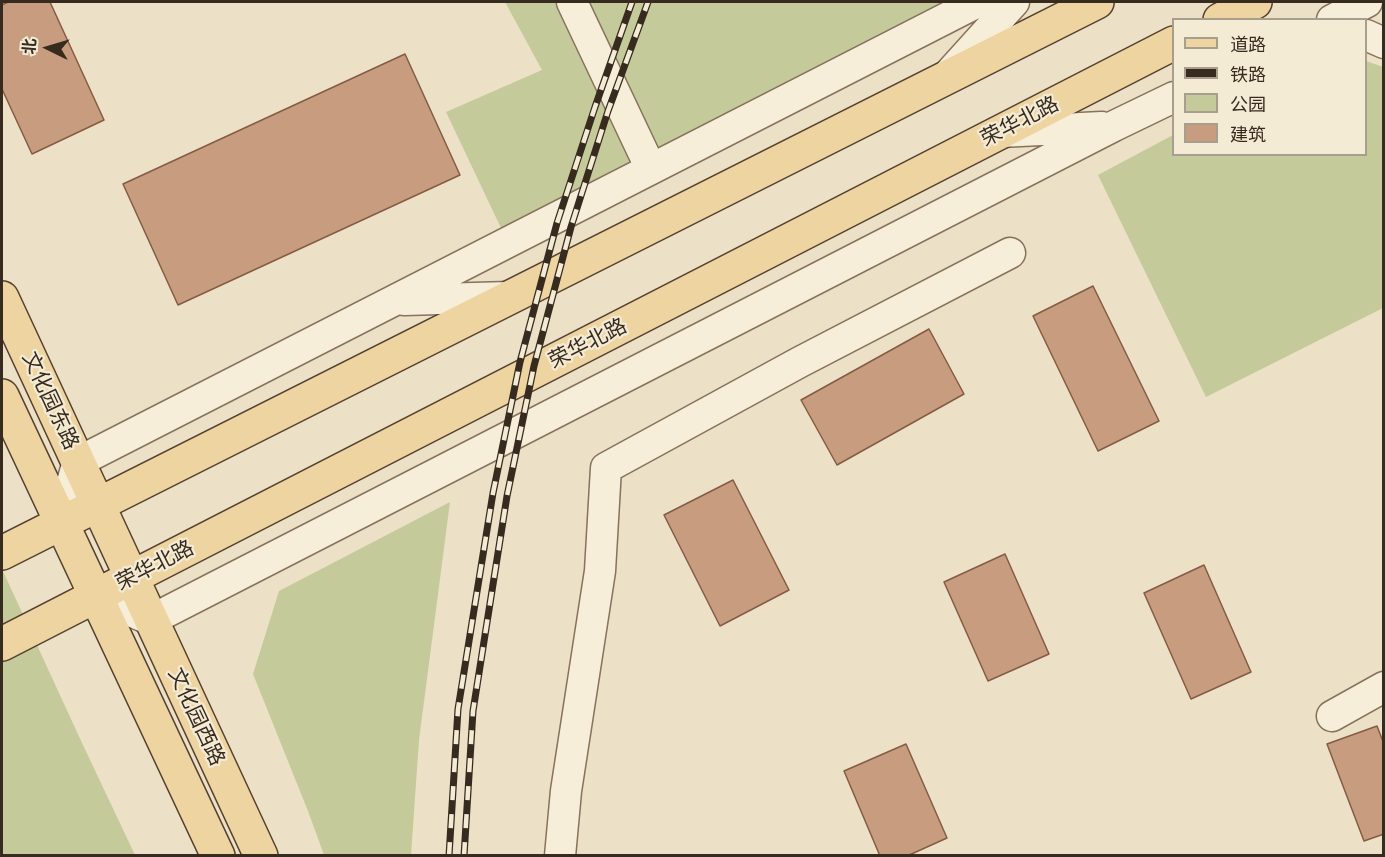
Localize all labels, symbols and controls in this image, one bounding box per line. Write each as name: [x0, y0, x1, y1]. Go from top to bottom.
north arrow: [18, 18, 78, 78]
legend: [1172, 18, 1367, 156]
text: 道路: [1230, 34, 1266, 56]
text: 北: [19, 38, 40, 55]
text: 铁路: [1230, 64, 1266, 86]
street label: 荣华北路: [977, 92, 1063, 152]
text: 公园: [1230, 94, 1266, 116]
text: 建筑: [1230, 124, 1266, 146]
street label: 荣华北路: [545, 314, 631, 374]
street label: 文化园东路: [16, 348, 84, 454]
street label: 荣华北路: [112, 536, 198, 596]
street label: 文化园西路: [162, 664, 230, 770]

